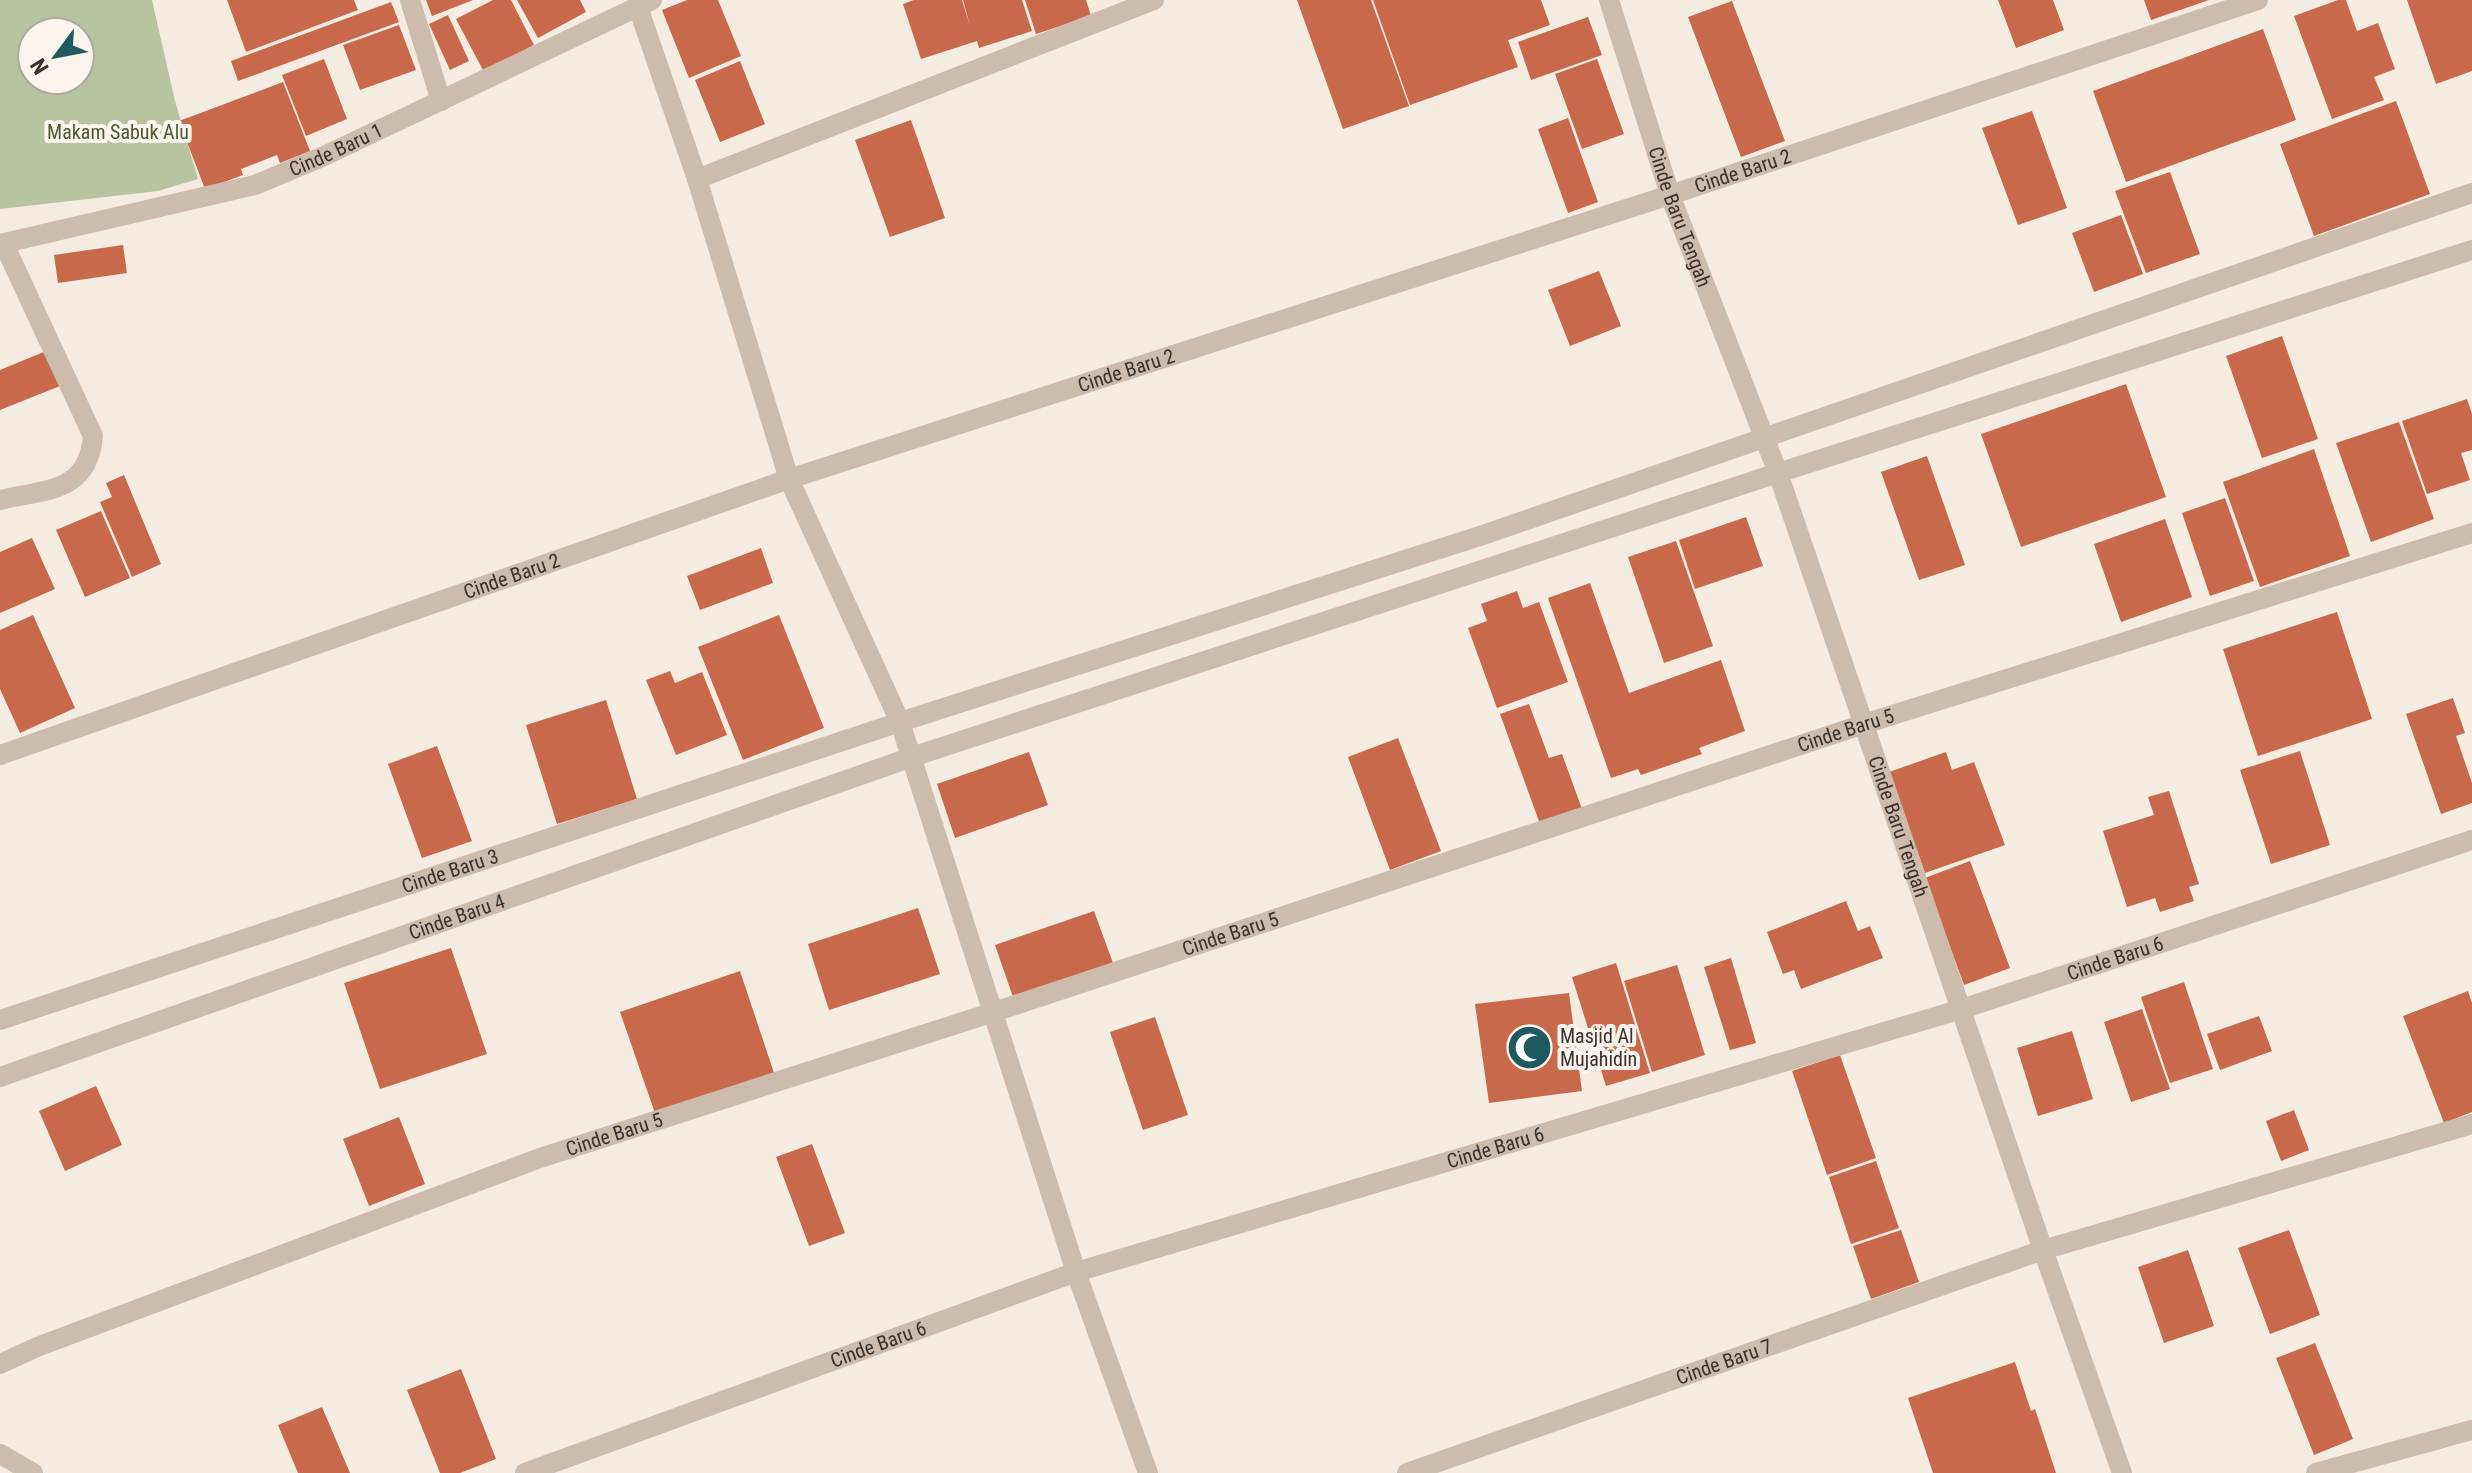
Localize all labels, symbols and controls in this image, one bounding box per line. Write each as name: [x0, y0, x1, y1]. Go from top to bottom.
north arrow: [16, 16, 96, 96]
text: N: [25, 54, 54, 79]
street label: Cinde Baru 1: [286, 118, 387, 181]
park label: Makam Sabuk Alu: [47, 120, 189, 144]
street label: Cinde Baru Tengah: [1644, 144, 1716, 290]
street label: Cinde Baru 2: [1691, 144, 1794, 198]
street label: Cinde Baru 2: [1075, 344, 1178, 397]
street label: Cinde Baru 2: [460, 548, 563, 604]
street label: Cinde Baru 5: [1794, 703, 1897, 757]
street label: Cinde Baru Tengah: [1863, 753, 1934, 900]
street label: Cinde Baru 3: [399, 844, 501, 898]
street label: Cinde Baru 4: [405, 889, 508, 945]
street label: Cinde Baru 5: [1179, 907, 1282, 961]
street label: Cinde Baru 6: [2064, 931, 2166, 985]
mosque icon: Masjid Al Mujahidin: [1505, 1024, 1553, 1072]
place label: Masjid Al Mujahidin: [1560, 1024, 1637, 1071]
street label: Cinde Baru 5: [563, 1107, 666, 1161]
street label: Cinde Baru 6: [1444, 1122, 1547, 1173]
street label: Cinde Baru 6: [827, 1316, 929, 1373]
street label: Cinde Baru 7: [1673, 1334, 1775, 1390]

